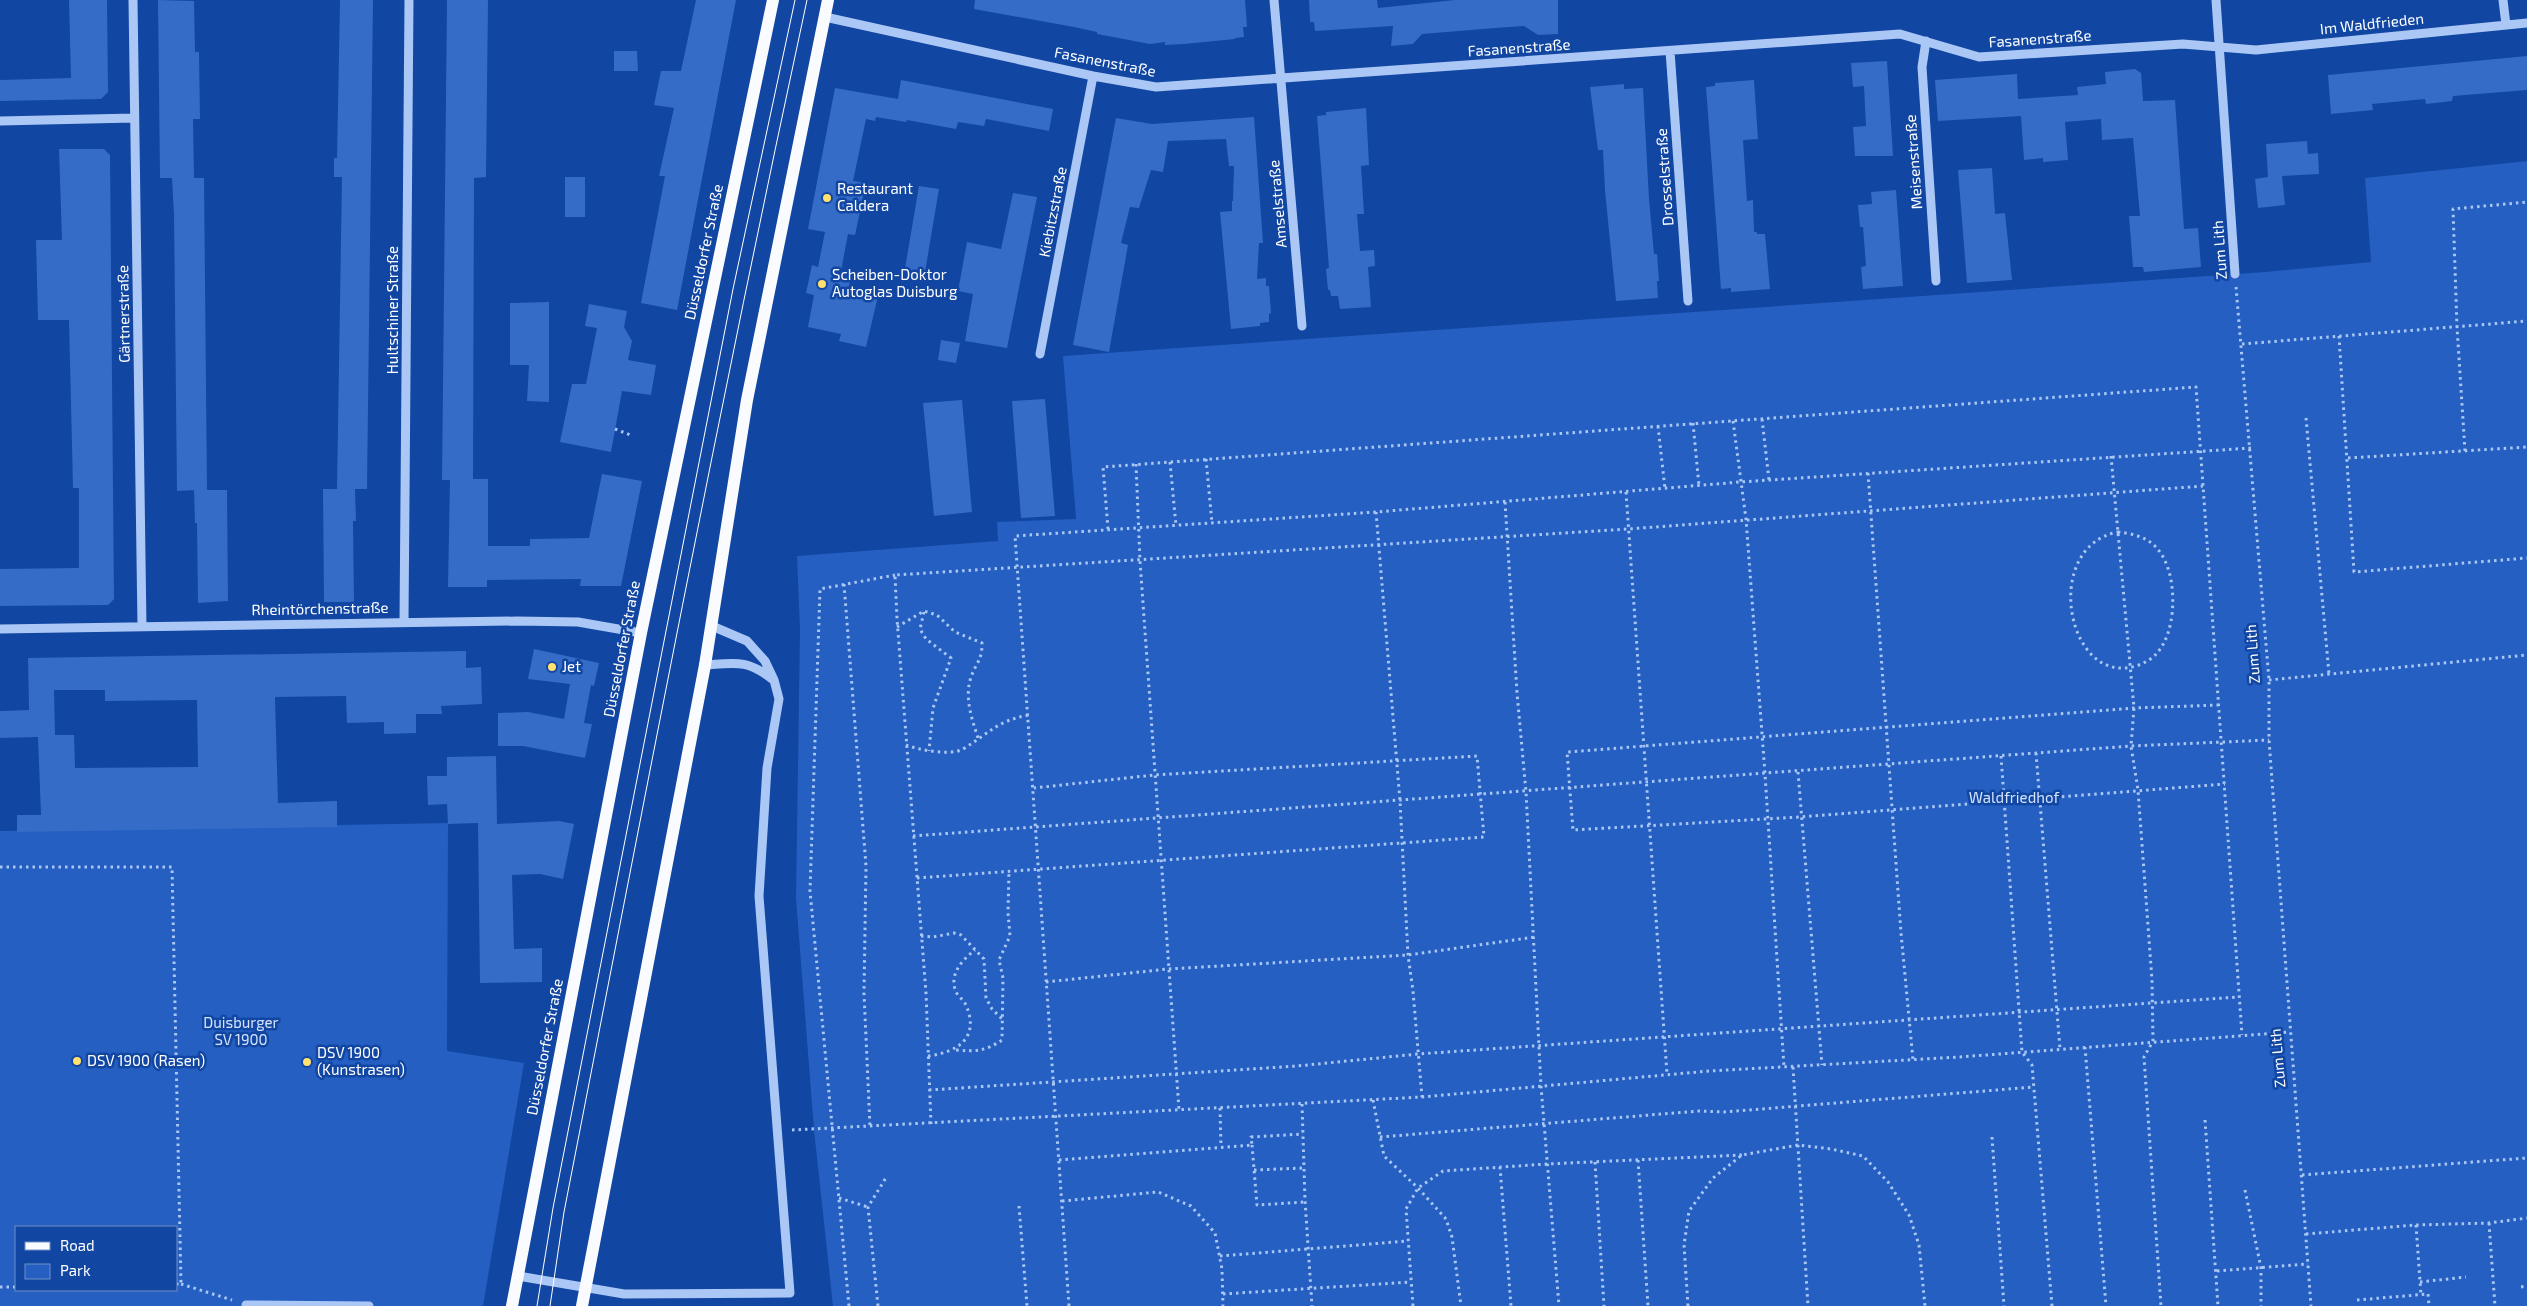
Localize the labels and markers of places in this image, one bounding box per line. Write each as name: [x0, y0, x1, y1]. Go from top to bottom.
place label: Restaurant Caldera: [837, 179, 913, 214]
marker: Restaurant Caldera: [821, 192, 833, 204]
place label: Scheiben-Doktor Autoglas Duisburg: [832, 265, 958, 300]
marker: Scheiben-Doktor Autoglas Duisburg: [816, 278, 828, 290]
place label: Jet: [562, 657, 581, 675]
marker: Jet: [546, 661, 558, 673]
place label: DSV 1900 (Kunstrasen): [317, 1043, 405, 1078]
place label: DSV 1900 (Rasen): [87, 1051, 205, 1069]
marker: DSV 1900 (Rasen): [71, 1055, 83, 1067]
marker: DSV 1900 (Kunstrasen): [301, 1056, 313, 1068]

